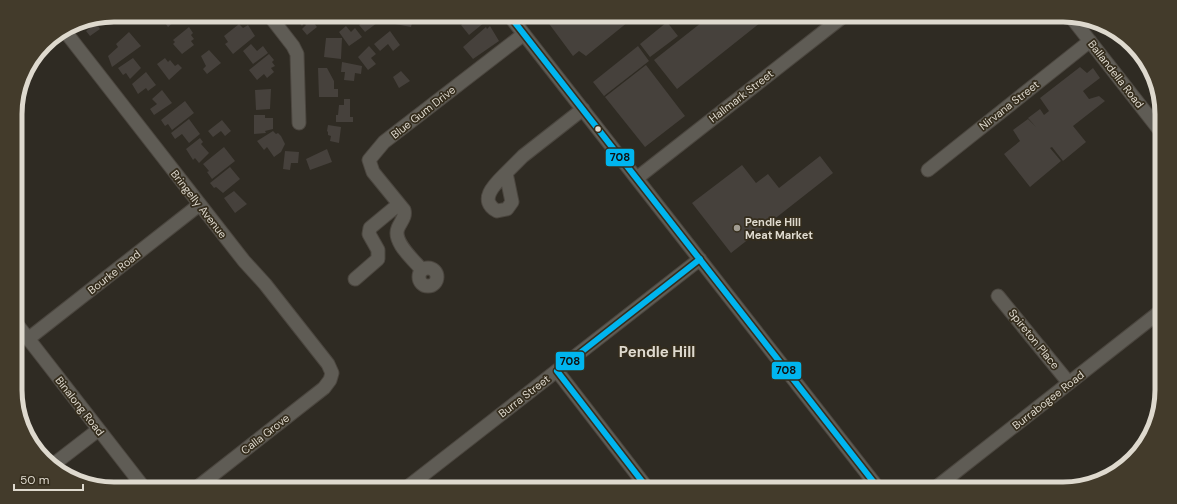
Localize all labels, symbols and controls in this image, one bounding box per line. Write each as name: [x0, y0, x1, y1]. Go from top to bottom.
street label: Ballandella Road: [1085, 37, 1147, 111]
street label: Hallmark Street: [706, 67, 776, 125]
street label: Nirvana Street: [976, 77, 1042, 133]
street label: Blue Gum Drive: [388, 82, 458, 142]
unlabelled marker: [593, 124, 603, 134]
line badge: 708: [605, 148, 635, 167]
text: 708: [610, 150, 630, 164]
street label: Bringelly Avenue: [168, 167, 230, 241]
place label: Pendle Hill Meat Market: [745, 215, 813, 242]
marker: Pendle Hill Meat Market: [732, 223, 742, 233]
street label: Bourke Road: [85, 247, 143, 297]
street label: Spireton Place: [1006, 306, 1062, 372]
district label: Pendle Hill: [619, 342, 695, 362]
line badge: 708: [555, 351, 585, 371]
text: 708: [560, 354, 580, 368]
line badge: 708: [771, 361, 802, 380]
text: 708: [776, 363, 796, 377]
street label: Burrabogee Road: [1009, 368, 1087, 432]
street label: Burra Street: [496, 372, 552, 420]
street label: Binalong Road: [52, 374, 108, 439]
street label: Calla Grove: [238, 411, 292, 457]
scale bar: [14, 466, 83, 492]
text: 50 m: [20, 472, 49, 488]

